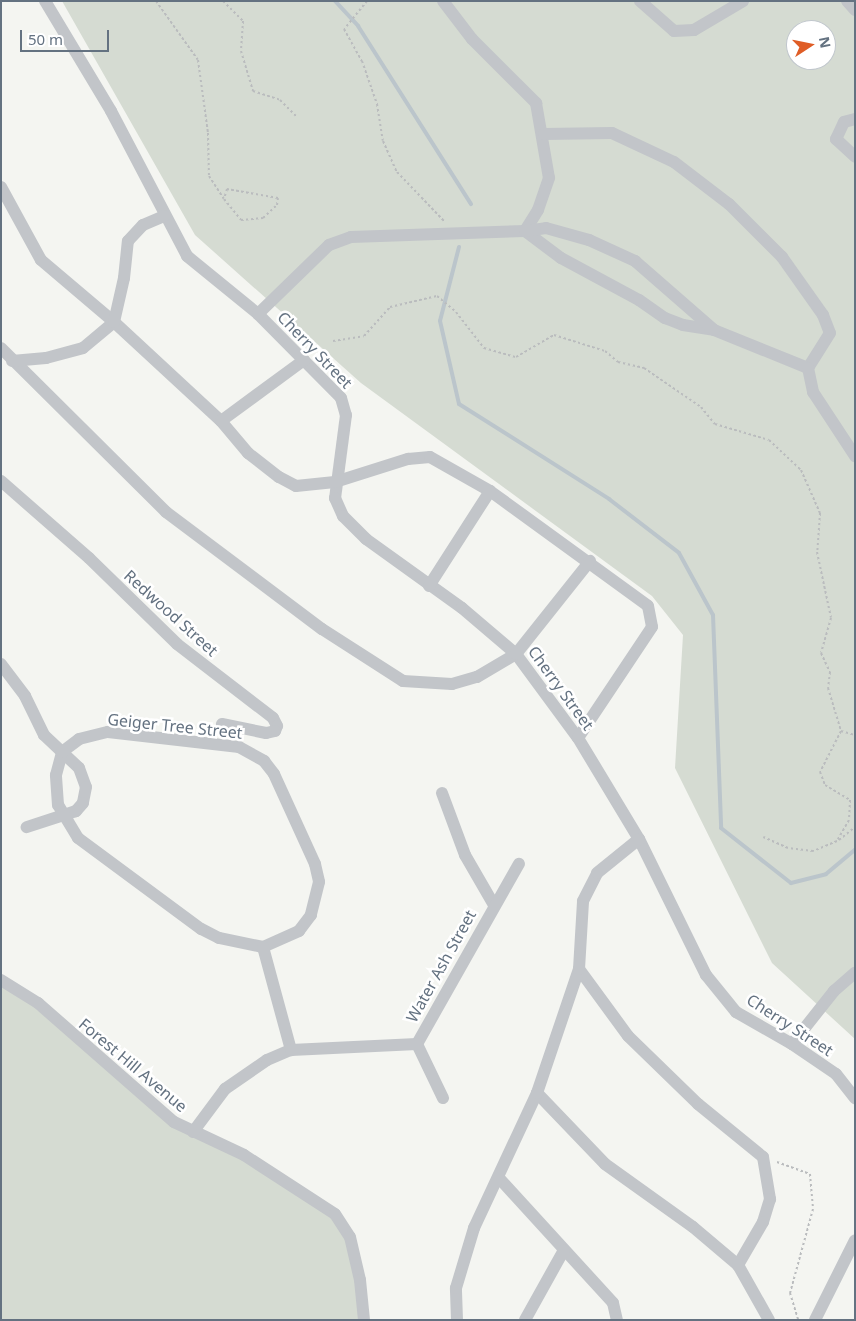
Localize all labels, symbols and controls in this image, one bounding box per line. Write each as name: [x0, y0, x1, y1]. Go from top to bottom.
scale bar: [22, 20, 111, 52]
north arrow: [786, 20, 836, 70]
text: 50 m: [28, 29, 63, 49]
text: N: [815, 35, 836, 50]
street label: Cherry Street: [274, 308, 356, 392]
street label: Redwood Street: [120, 566, 222, 660]
street label: Cherry Street: [524, 642, 598, 734]
street label: Geiger Tree Street: [107, 709, 243, 743]
street label: Water Ash Street: [402, 906, 480, 1026]
street label: Cherry Street: [743, 990, 837, 1060]
street label: Forest Hill Avenue: [75, 1014, 191, 1116]

